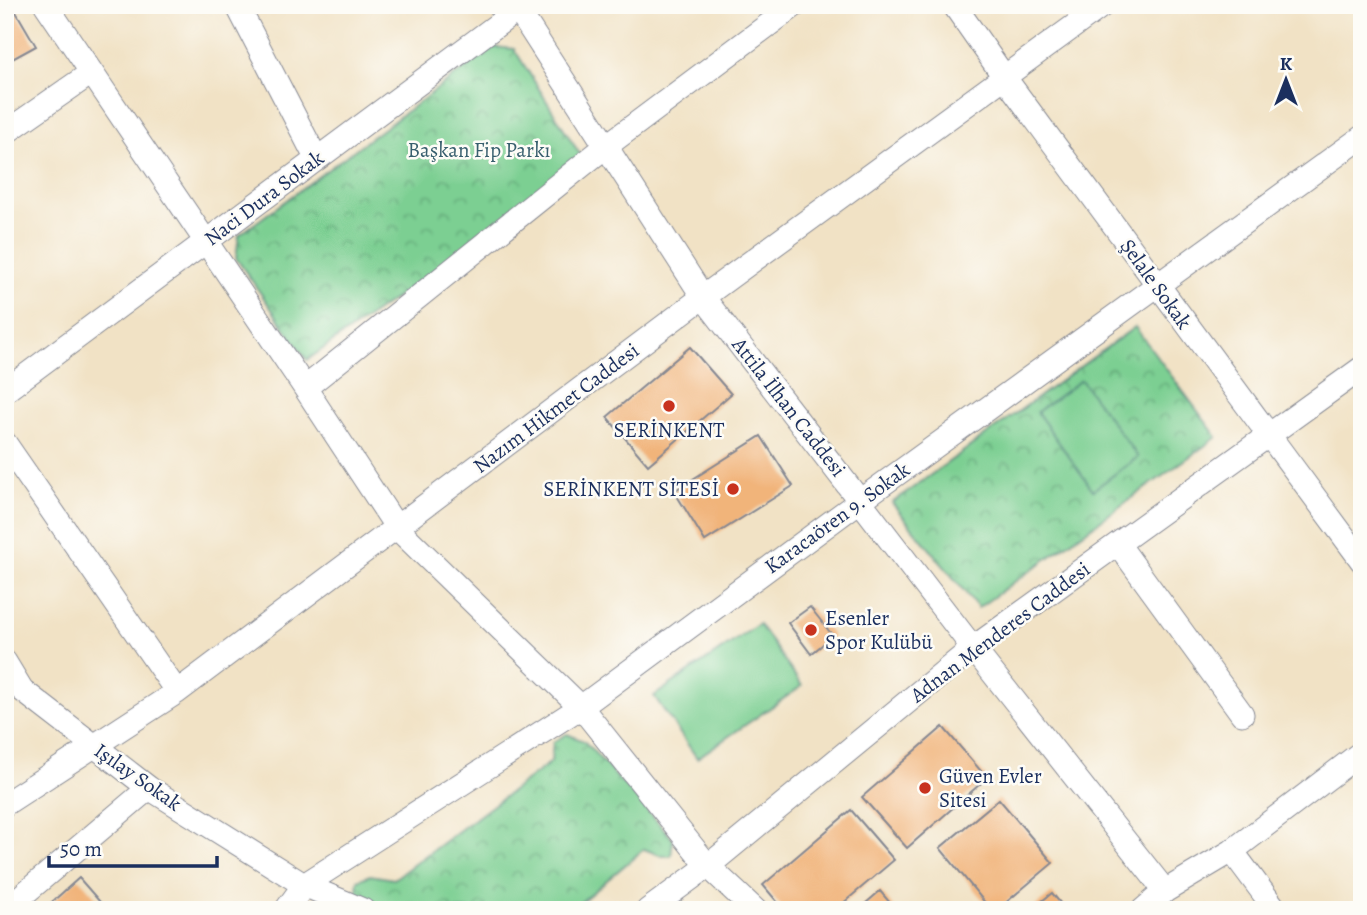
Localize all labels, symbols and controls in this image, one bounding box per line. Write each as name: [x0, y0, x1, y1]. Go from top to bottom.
north arrow: [1252, 46, 1322, 116]
text: K: [1280, 51, 1293, 77]
park label: Başkan Fip Parkı: [407, 136, 551, 164]
street label: Naci Dura Sokak: [199, 144, 330, 252]
street label: Şelale Sokak: [1114, 233, 1199, 335]
street label: Attila İlhan Caddesi: [725, 331, 852, 483]
street label: Nazım Hikmet Caddesi: [467, 336, 645, 480]
marker: SERİNKENT: [661, 398, 677, 414]
place label: SERİNKENT: [614, 416, 725, 444]
street label: Karacaören 9. Sokak: [759, 455, 916, 580]
place label: SERİNKENT SİTESİ: [543, 475, 719, 503]
marker: SERİNKENT SİTESİ: [725, 481, 741, 497]
street label: Adnan Menderes Caddesi: [904, 555, 1096, 709]
place label: Esenler Spor Kulübü: [825, 604, 933, 656]
marker: Esenler Spor Kulübü: [803, 622, 819, 638]
street label: Işılay Sokak: [89, 737, 188, 818]
place label: Güven Evler Sitesi: [939, 762, 1042, 814]
marker: Güven Evler Sitesi: [917, 780, 933, 796]
scale bar: [49, 824, 217, 868]
text: 50 m: [60, 835, 102, 863]

